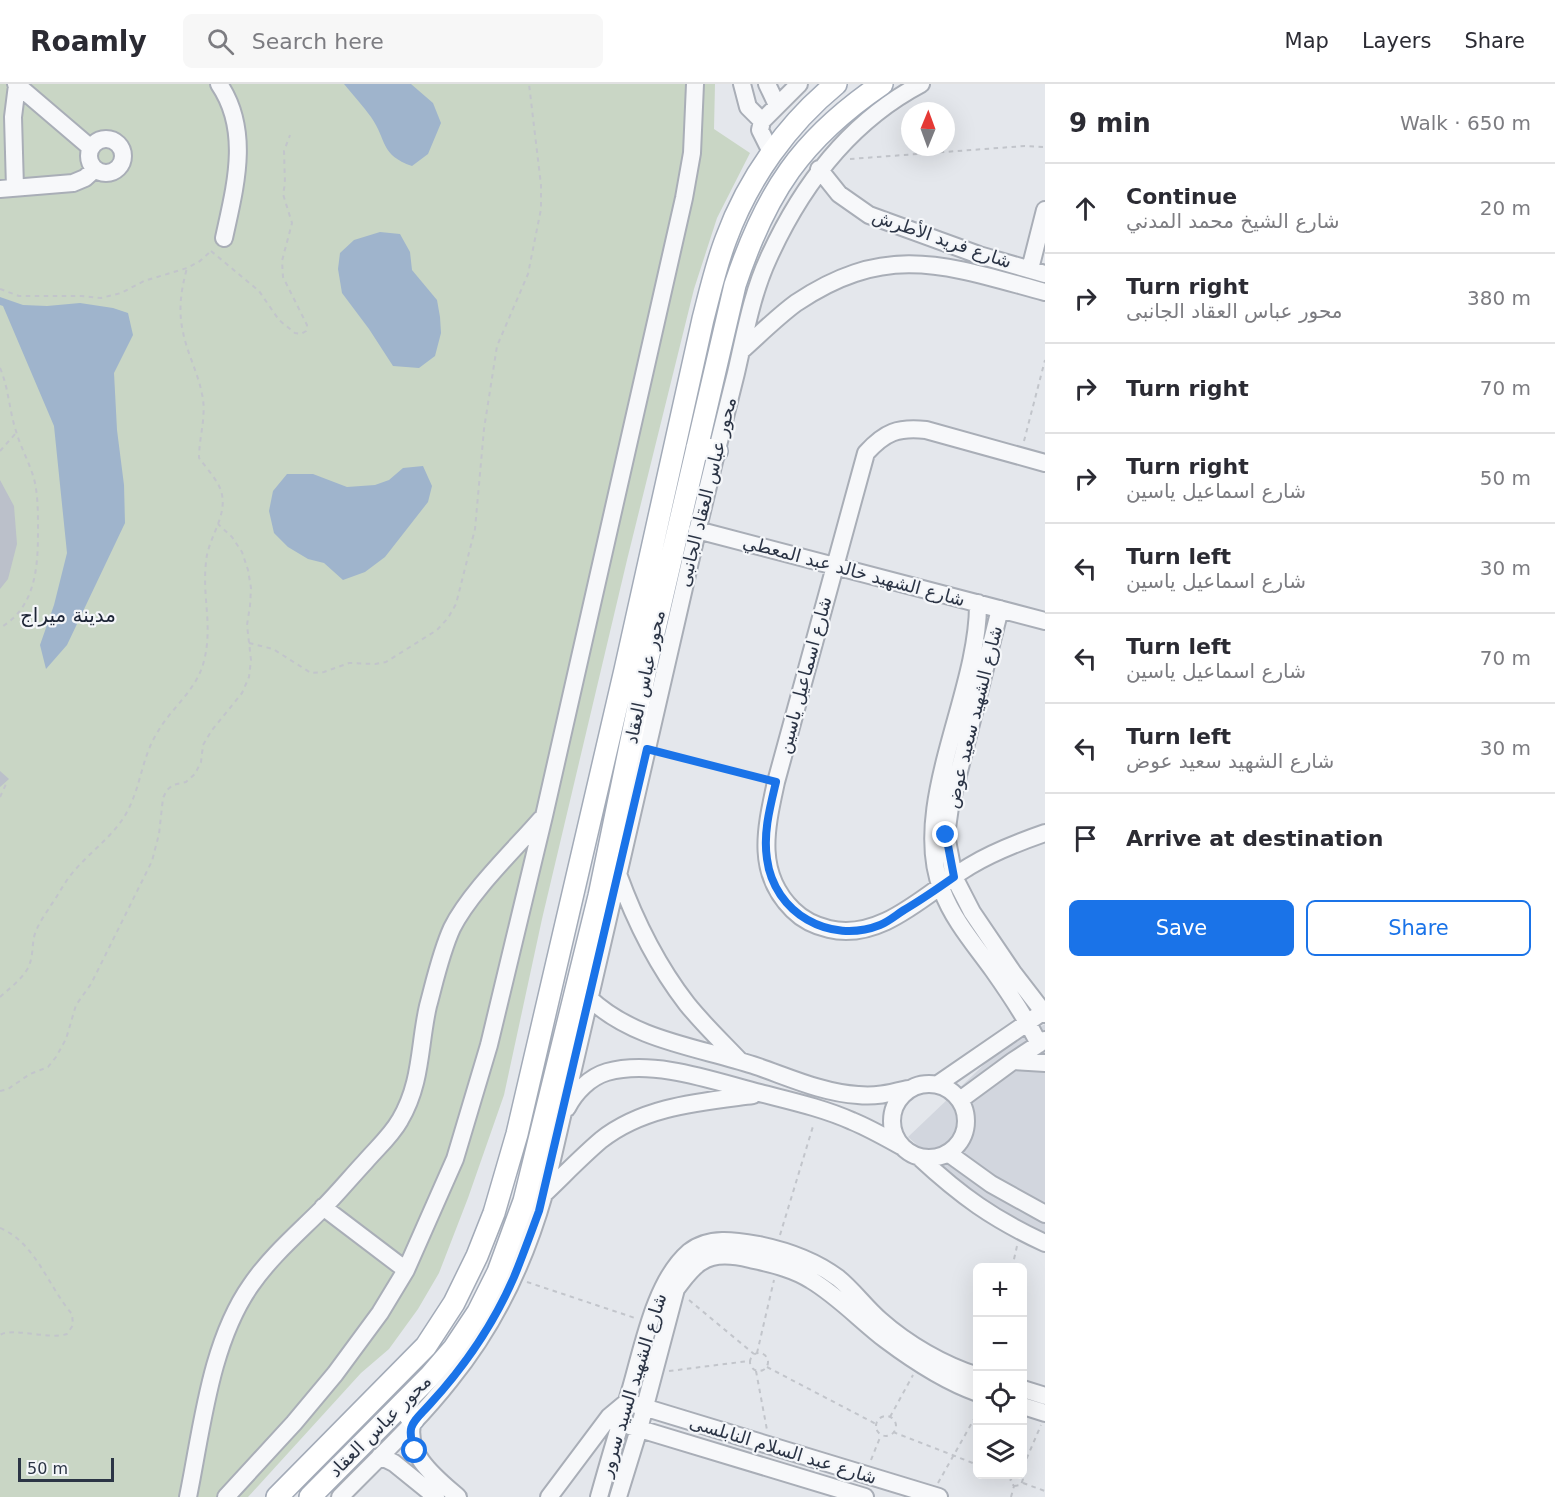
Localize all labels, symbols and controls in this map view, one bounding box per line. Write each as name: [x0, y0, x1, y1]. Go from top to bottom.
search box: [183, 14, 603, 68]
text: Roamly: [30, 25, 147, 58]
icon: search: [204, 25, 237, 58]
text: Search here: [252, 29, 384, 54]
text: Map: [1285, 29, 1329, 53]
text: Layers: [1362, 29, 1431, 53]
text: Share: [1464, 29, 1525, 53]
north arrow: [901, 102, 955, 156]
text: 9 min: [1069, 108, 1151, 138]
text: Walk · 650 m: [1400, 111, 1531, 135]
text: Continue: [1126, 184, 1237, 209]
icon: ahead: [1069, 192, 1102, 225]
text: 20 m: [1480, 196, 1531, 220]
street label: شارع فريد الأطرش: [869, 205, 1015, 273]
text: شارع الشيخ محمد المدني: [1126, 209, 1340, 233]
text: Turn right: [1126, 274, 1249, 299]
icon: right: [1069, 282, 1102, 315]
text: 380 m: [1467, 286, 1531, 310]
text: محور عباس العقاد الجانبى: [1126, 299, 1343, 323]
icon: right: [1069, 372, 1102, 405]
text: Turn right: [1126, 376, 1249, 401]
text: 70 m: [1480, 376, 1531, 400]
street label: محور عباس العقاد الجانبى: [673, 395, 741, 589]
text: Turn right: [1126, 454, 1249, 479]
icon: right: [1069, 462, 1102, 495]
text: 50 m: [1480, 466, 1531, 490]
text: شارع اسماعيل ياسين: [1126, 479, 1306, 503]
street label: شارع الشهيد خالد عبد المعطي: [740, 531, 968, 611]
text: Turn left: [1126, 544, 1231, 569]
icon: left: [1069, 552, 1102, 585]
text: 30 m: [1480, 556, 1531, 580]
text: شارع اسماعيل ياسين: [1126, 569, 1306, 593]
street label: شارع اسماعيل ياسين: [773, 594, 837, 756]
district label: مدينة ميراج: [20, 603, 116, 627]
street label: محور عباس العقاد: [620, 608, 670, 746]
street label: شارع الشهيد سعيد عوض: [941, 623, 1007, 811]
text: Turn left: [1126, 634, 1231, 659]
icon: left: [1069, 642, 1102, 675]
text: 70 m: [1480, 646, 1531, 670]
text: شارع اسماعيل ياسين: [1126, 659, 1306, 683]
text: Turn left: [1126, 724, 1231, 749]
icon: left: [1069, 732, 1102, 765]
text: 30 m: [1480, 736, 1531, 760]
text: شارع الشهيد سعيد عوض: [1126, 749, 1334, 773]
route end: [932, 821, 958, 847]
icon: arrive: [1069, 822, 1102, 855]
text: Arrive at destination: [1126, 826, 1383, 851]
button: Save: [1069, 900, 1294, 956]
button: Share: [1306, 900, 1531, 956]
map controls: [973, 1263, 1027, 1479]
button: +: [973, 1263, 1027, 1317]
street label: شارع الشهيد السيد سرور: [594, 1291, 671, 1480]
button: −: [973, 1317, 1027, 1371]
street label: محور عباس العقاد: [324, 1370, 436, 1482]
button: locate: [973, 1371, 1027, 1425]
street label: شارع عبد السلام النابلسى: [687, 1411, 879, 1489]
button: layers: [973, 1425, 1027, 1479]
route start: [401, 1437, 427, 1463]
scale bar: [18, 1455, 114, 1482]
text: 50 m: [27, 1459, 68, 1478]

